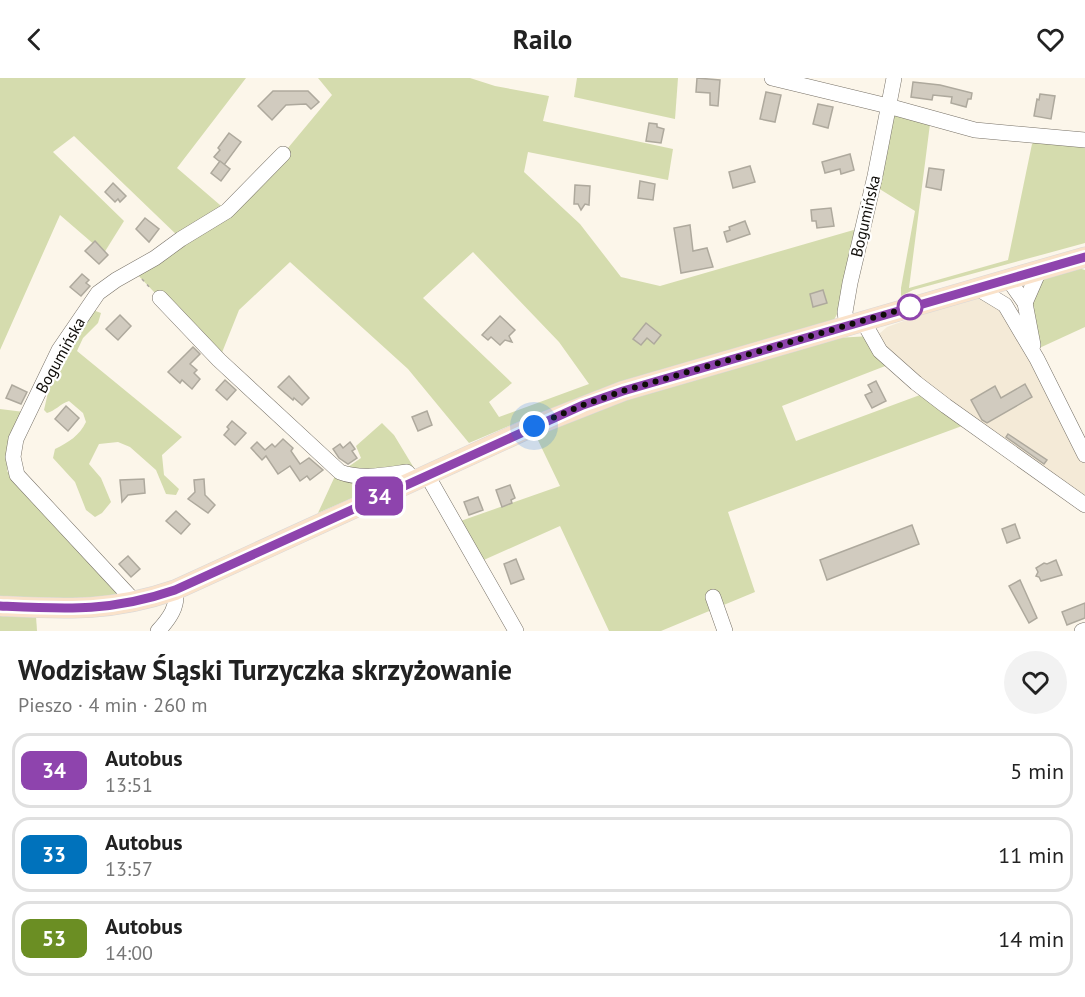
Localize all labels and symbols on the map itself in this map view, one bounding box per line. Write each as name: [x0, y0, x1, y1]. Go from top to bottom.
street label: Bogumińska: [846, 173, 884, 259]
unlabelled marker: [897, 294, 923, 320]
street label: Bogumińska: [31, 314, 89, 396]
your location: [519, 411, 549, 441]
line badge: 34: [352, 476, 406, 516]

